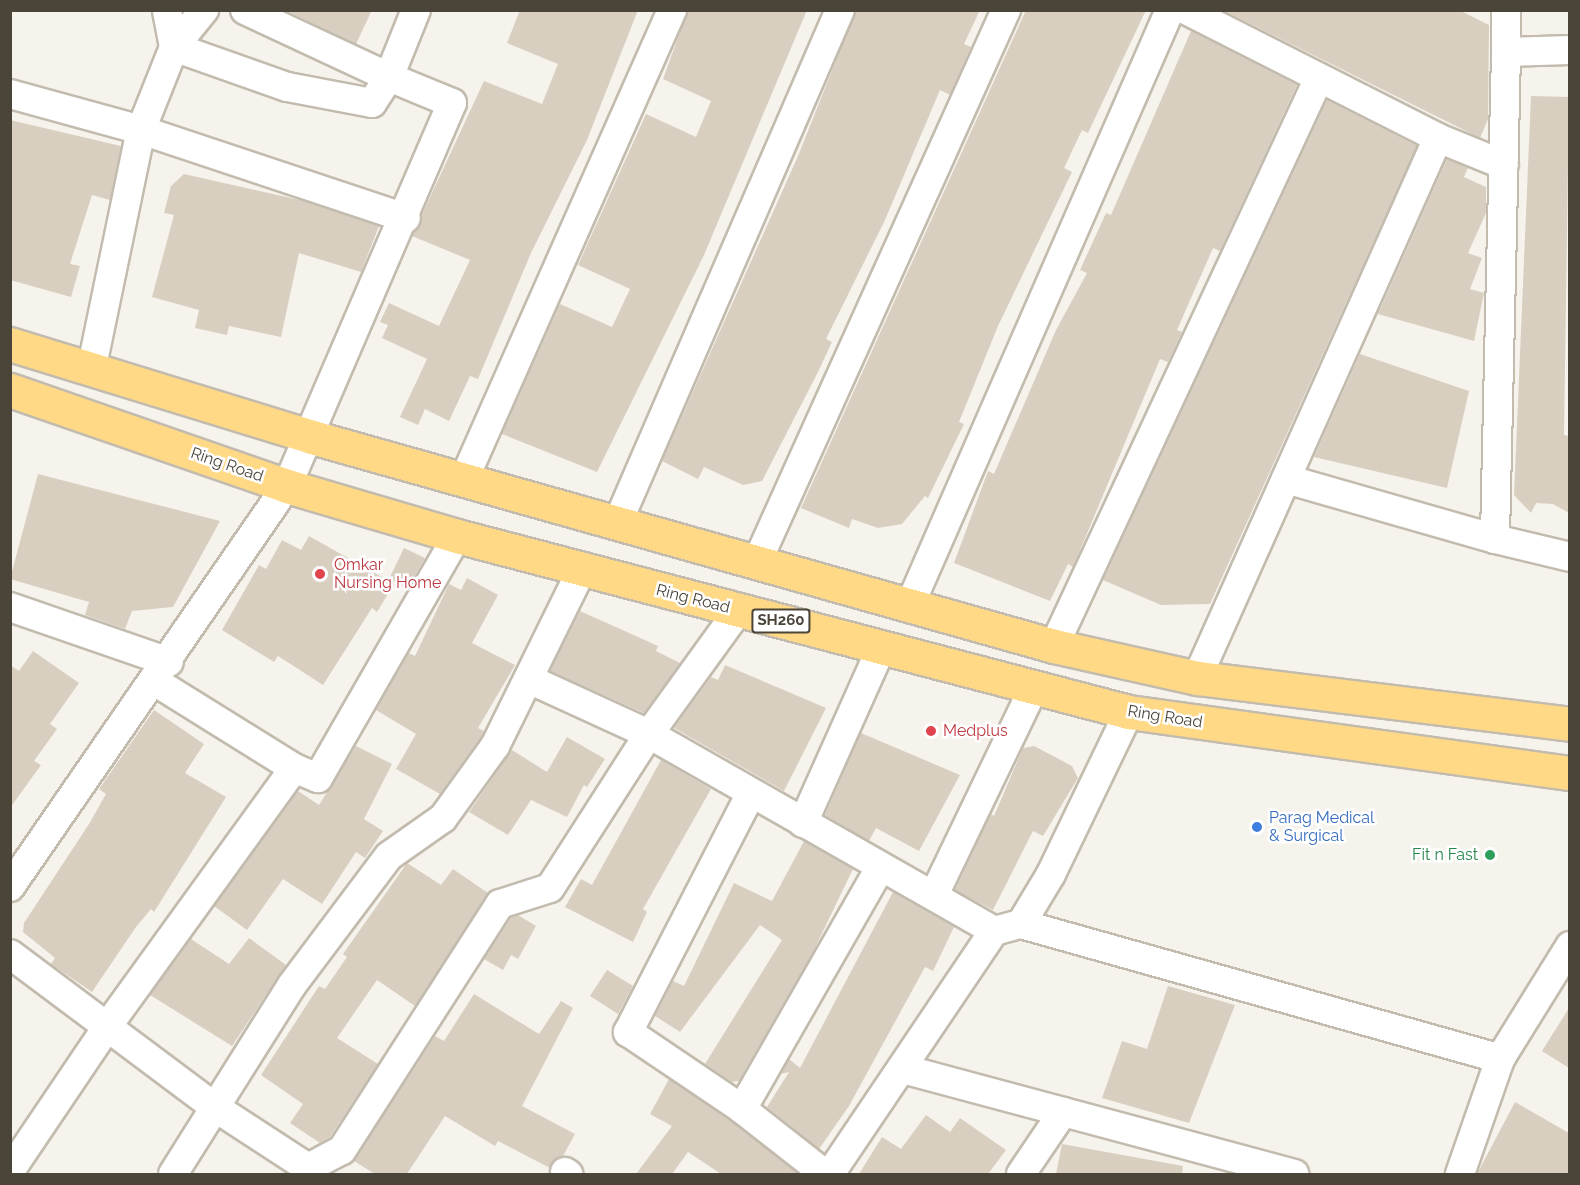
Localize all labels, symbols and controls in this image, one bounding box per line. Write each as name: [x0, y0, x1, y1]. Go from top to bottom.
street label: Ring Road: [188, 444, 266, 486]
place label: Omkar Nursing Home: [334, 555, 441, 593]
marker: Omkar Nursing Home: [311, 565, 329, 583]
street label: Ring Road: [654, 581, 732, 617]
road number: SH260: [751, 609, 811, 633]
street label: Ring Road: [1126, 702, 1204, 732]
place label: Medplus: [943, 721, 1008, 741]
marker: Medplus: [924, 724, 938, 738]
place label: Parag Medical & Surgical: [1269, 808, 1374, 846]
marker: Parag Medical & Surgical: [1250, 820, 1264, 834]
place label: Fit n Fast: [1412, 845, 1478, 865]
marker: Fit n Fast: [1483, 848, 1497, 862]

